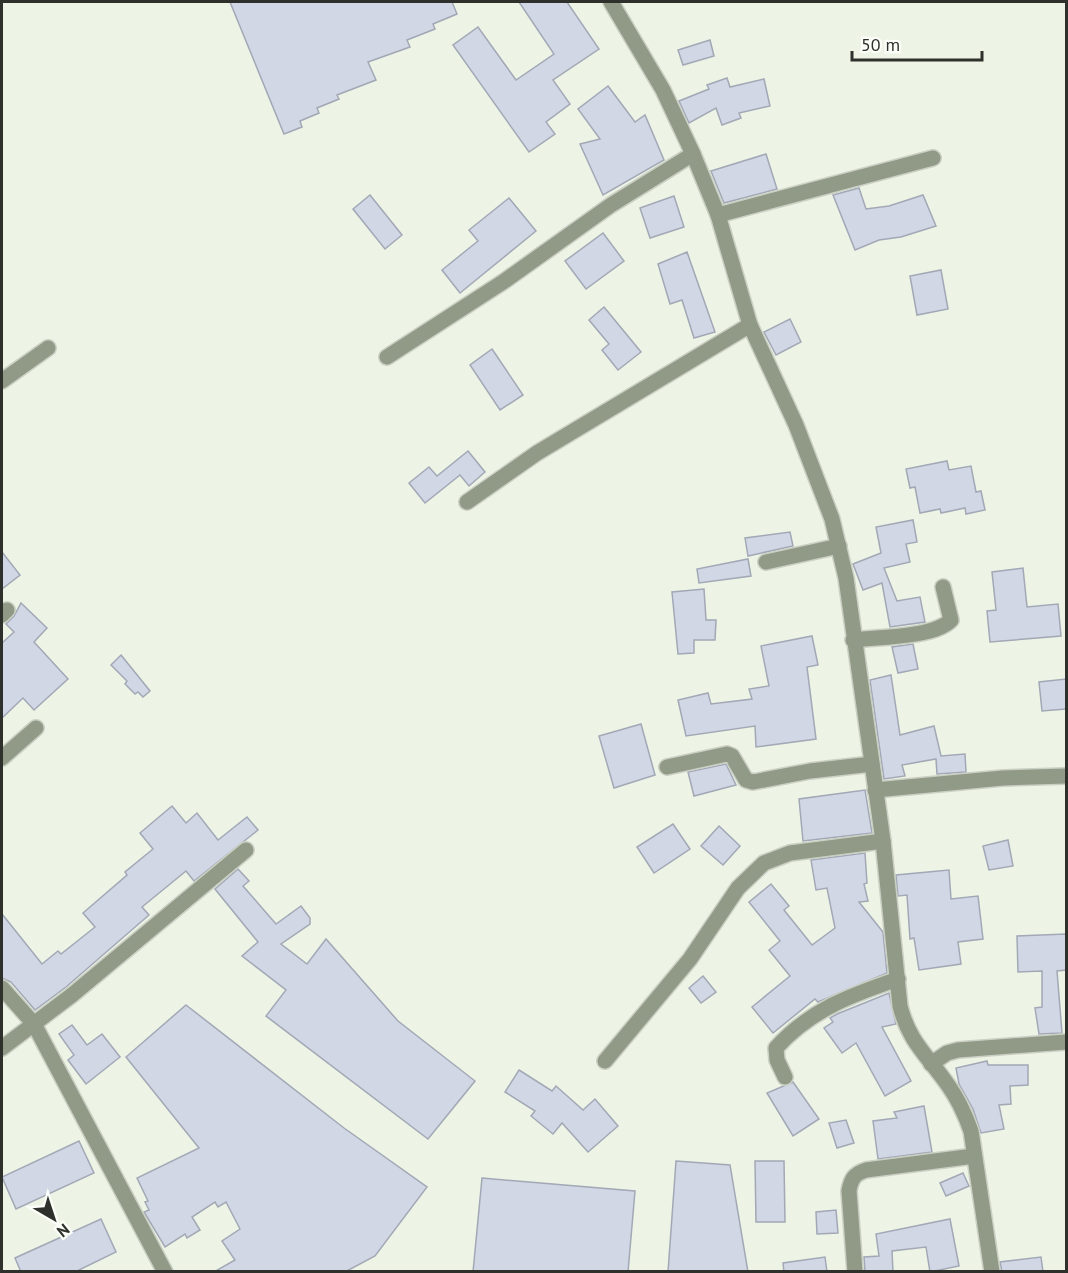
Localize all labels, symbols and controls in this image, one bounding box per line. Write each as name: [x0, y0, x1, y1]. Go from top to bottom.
scale bar: [852, 24, 982, 62]
text: 50 m: [861, 33, 900, 56]
north arrow: [24, 1189, 84, 1249]
text: N: [53, 1220, 74, 1242]

